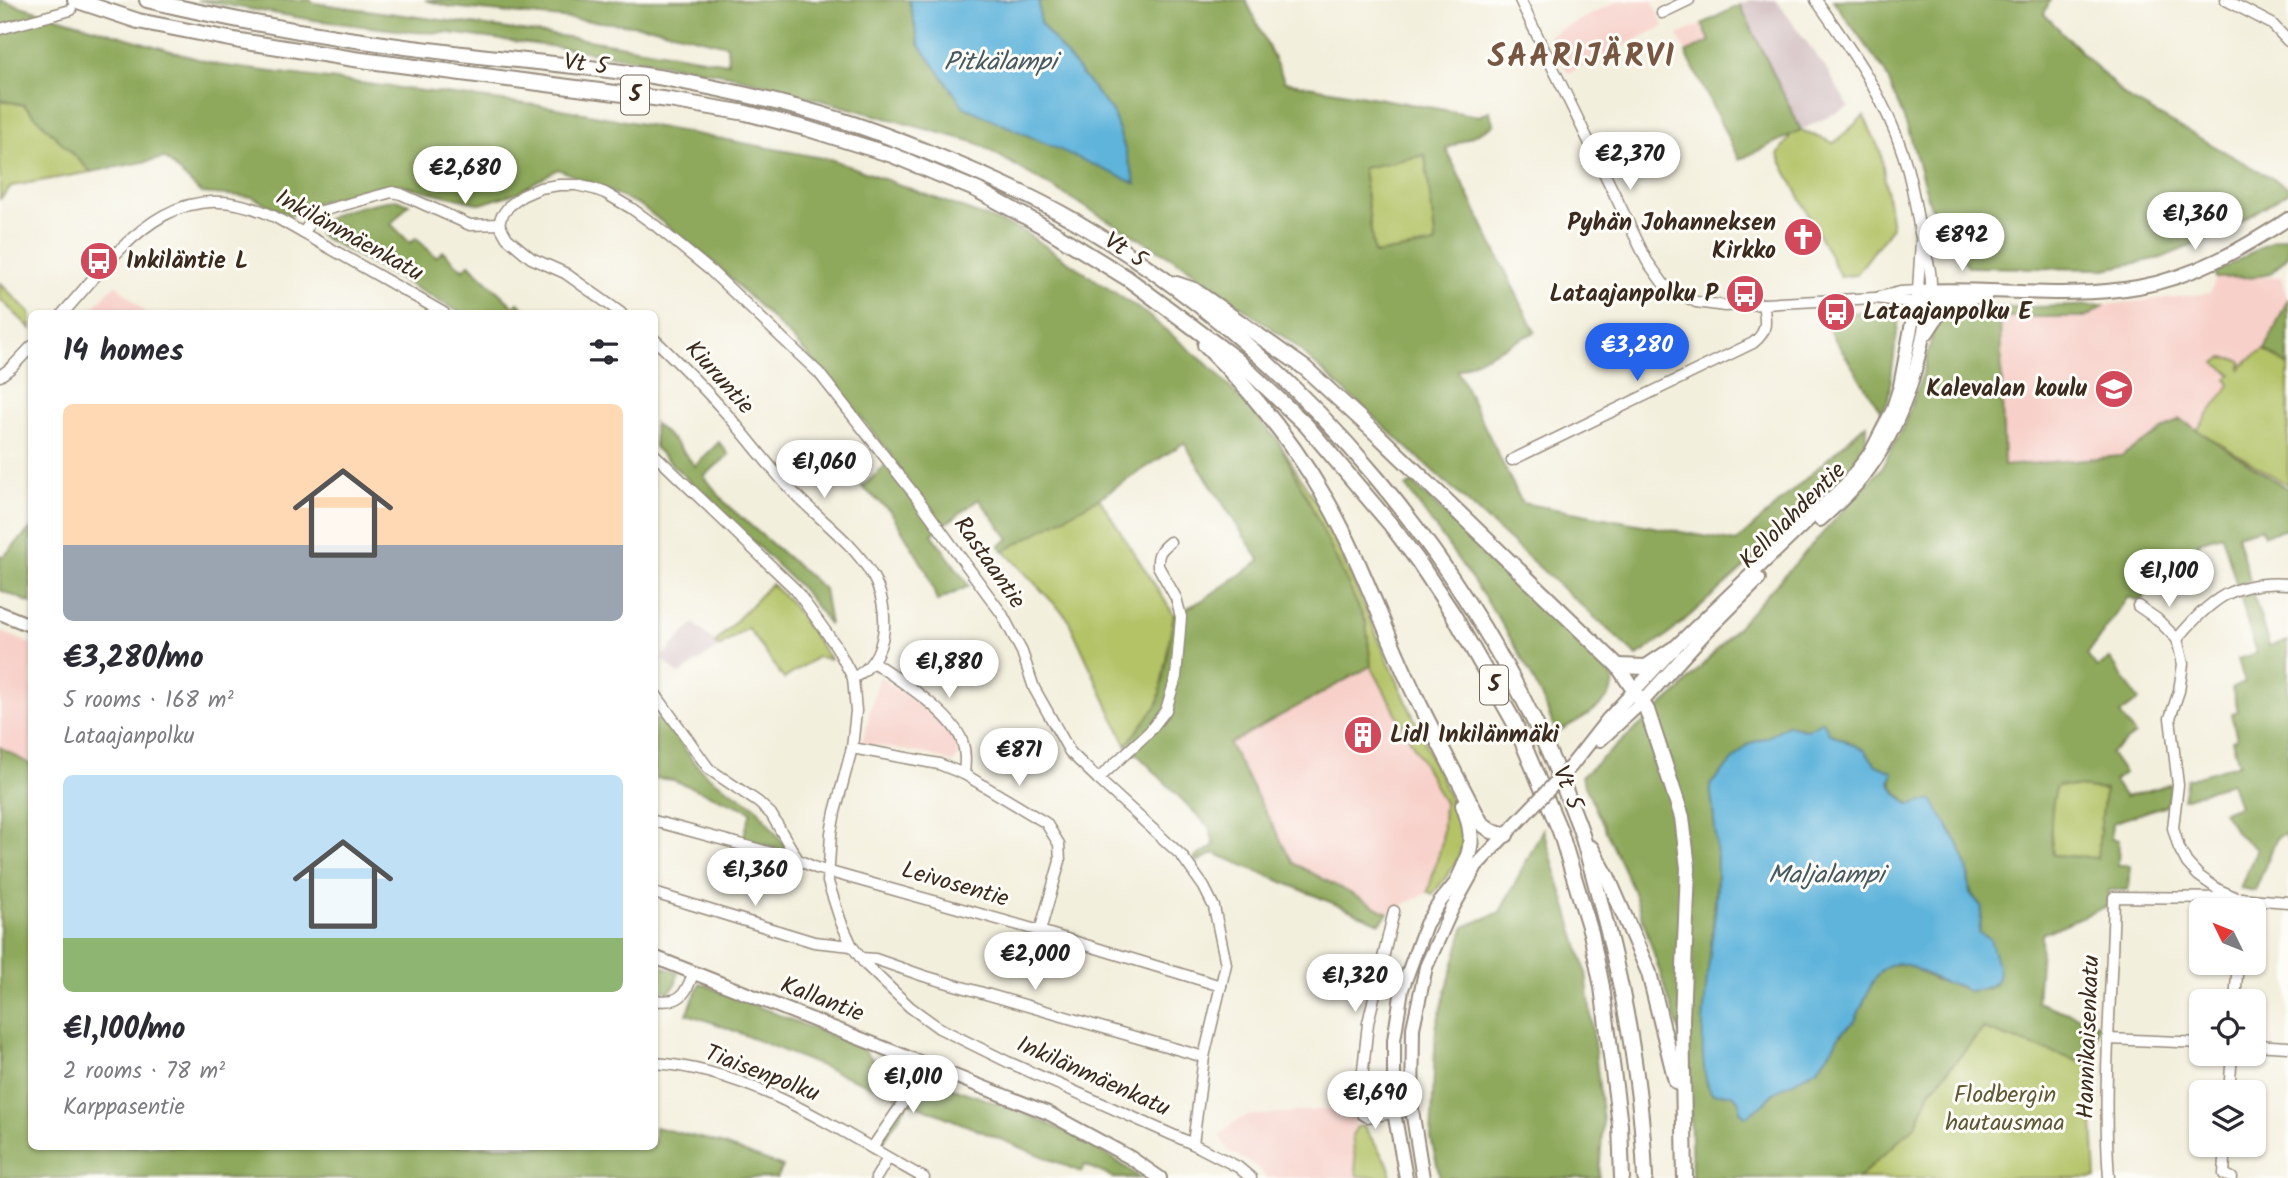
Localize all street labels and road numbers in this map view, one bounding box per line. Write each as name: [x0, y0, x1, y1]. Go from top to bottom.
street label: Vt 5: [562, 43, 613, 87]
road number: 5: [621, 76, 649, 114]
street label: Inkilänmäenkatu: [268, 179, 431, 293]
street label: Vt 5: [1096, 223, 1156, 281]
street label: Kiuruntie: [675, 332, 764, 424]
street label: Kellolahdentie: [1730, 453, 1856, 579]
street label: Rastaantie: [943, 508, 1035, 618]
road number: 5: [1480, 666, 1508, 705]
street label: Vt 5: [1541, 760, 1594, 818]
street label: Leivosentie: [897, 851, 1014, 919]
street label: Hannikaisenkatu: [2067, 954, 2111, 1120]
street label: Kallantie: [774, 966, 870, 1034]
street label: Inkilänmäenkatu: [1010, 1026, 1177, 1128]
street label: Tiaisenpolku: [699, 1034, 826, 1114]

